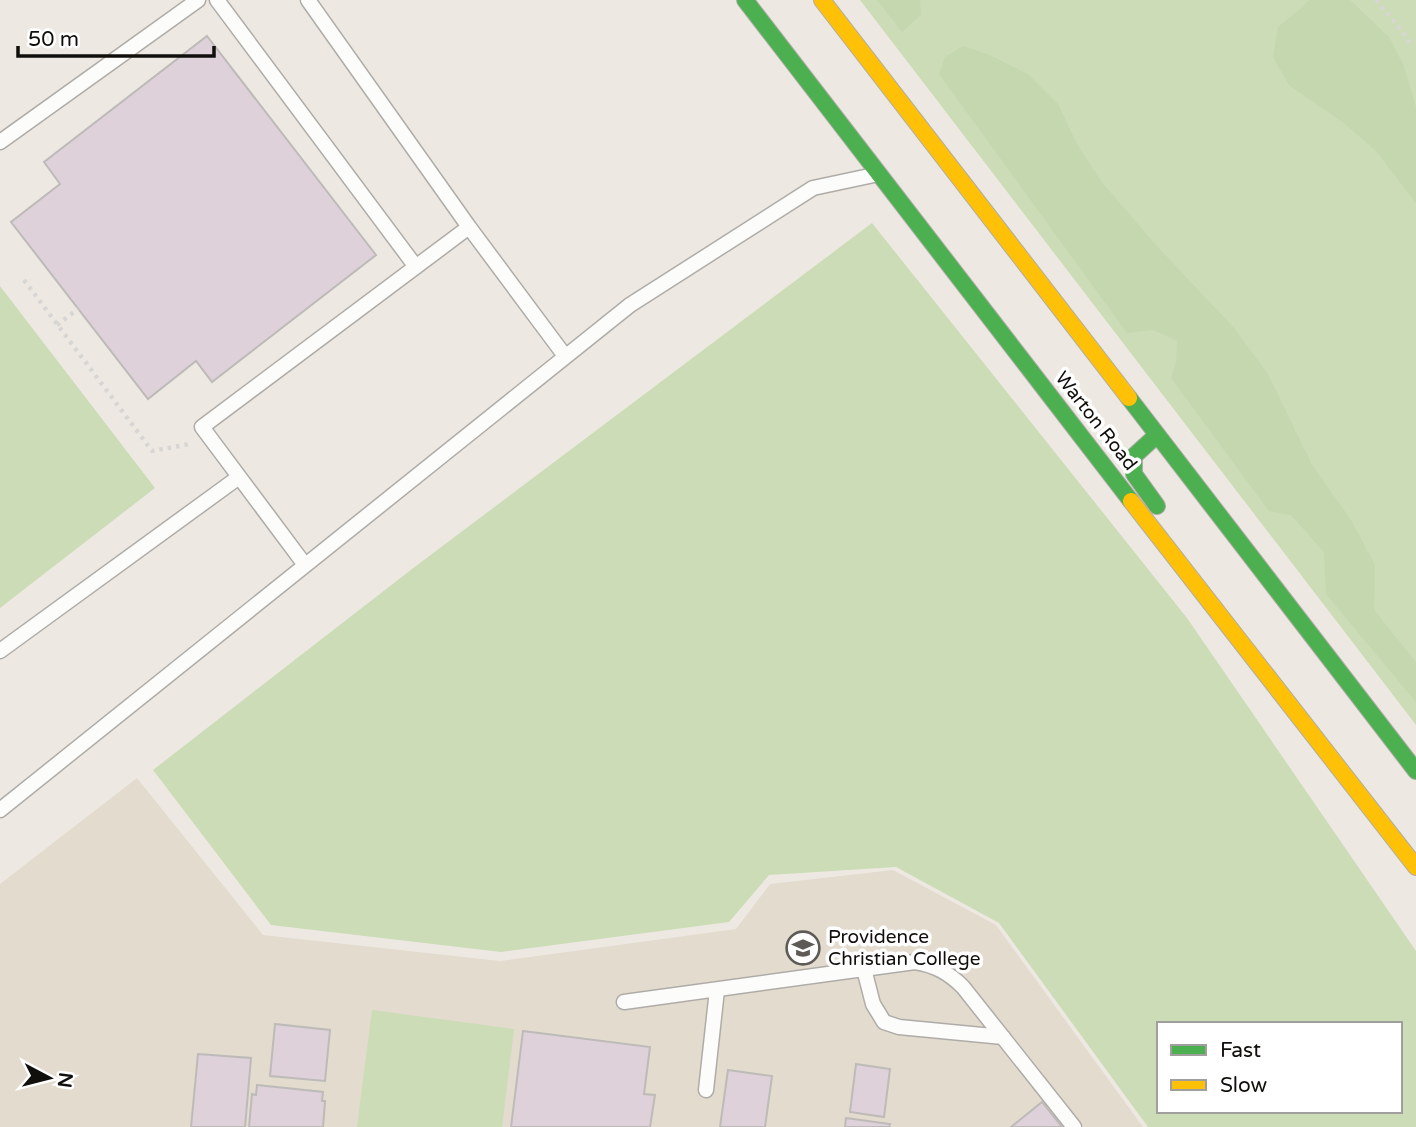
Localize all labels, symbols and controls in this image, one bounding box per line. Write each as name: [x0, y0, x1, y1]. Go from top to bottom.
scale bar: [18, 14, 214, 58]
text: 50 m: [28, 27, 79, 52]
street label: Warton Road: [1051, 367, 1141, 475]
place label: Providence Christian College: [828, 926, 980, 970]
school or university icon: Providence Christian College: [784, 929, 822, 967]
legend: [1157, 1022, 1402, 1113]
text: Fast: [1220, 1038, 1261, 1063]
north arrow: [14, 1043, 84, 1113]
text: N: [53, 1071, 77, 1089]
text: Slow: [1220, 1073, 1268, 1098]

